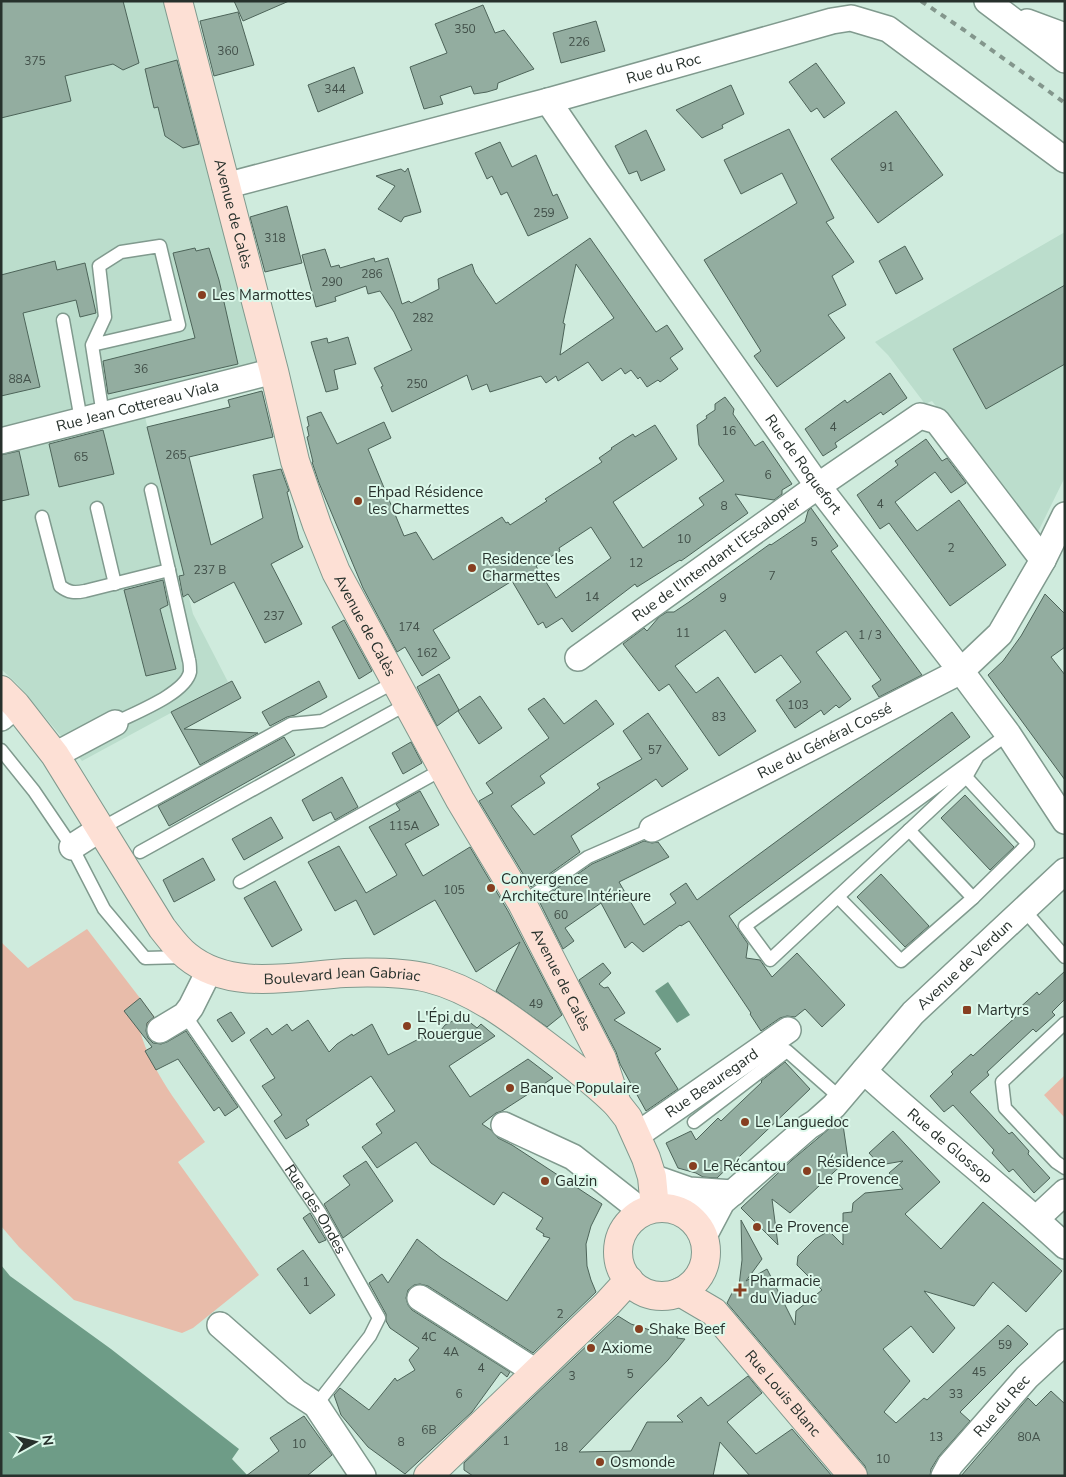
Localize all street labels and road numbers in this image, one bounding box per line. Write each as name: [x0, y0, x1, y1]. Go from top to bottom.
street label: Rue du Roc: [624, 48, 703, 88]
street label: Avenue de Calès: [209, 157, 257, 271]
street label: Rue Jean Cottereau Viala: [54, 376, 221, 436]
street label: Rue de Roquefort: [761, 410, 847, 519]
street label: Rue de l'Intendant l'Escalopier: [628, 491, 805, 626]
street label: Avenue de Calès: [329, 571, 401, 680]
street label: Rue du Général Cossé: [754, 698, 895, 783]
street label: Avenue de Verdun: [912, 915, 1017, 1014]
street label: Avenue de Calès: [527, 925, 596, 1035]
street label: Boulevard Jean Gabriac: [264, 962, 422, 989]
street label: Rue Beauregard: [661, 1044, 762, 1122]
street label: Rue de Glossop: [903, 1104, 997, 1188]
street label: Rue des Ondes: [280, 1161, 351, 1257]
street label: Rue Louis Blanc: [740, 1346, 825, 1441]
street label: Rue du Rec: [969, 1371, 1034, 1441]

